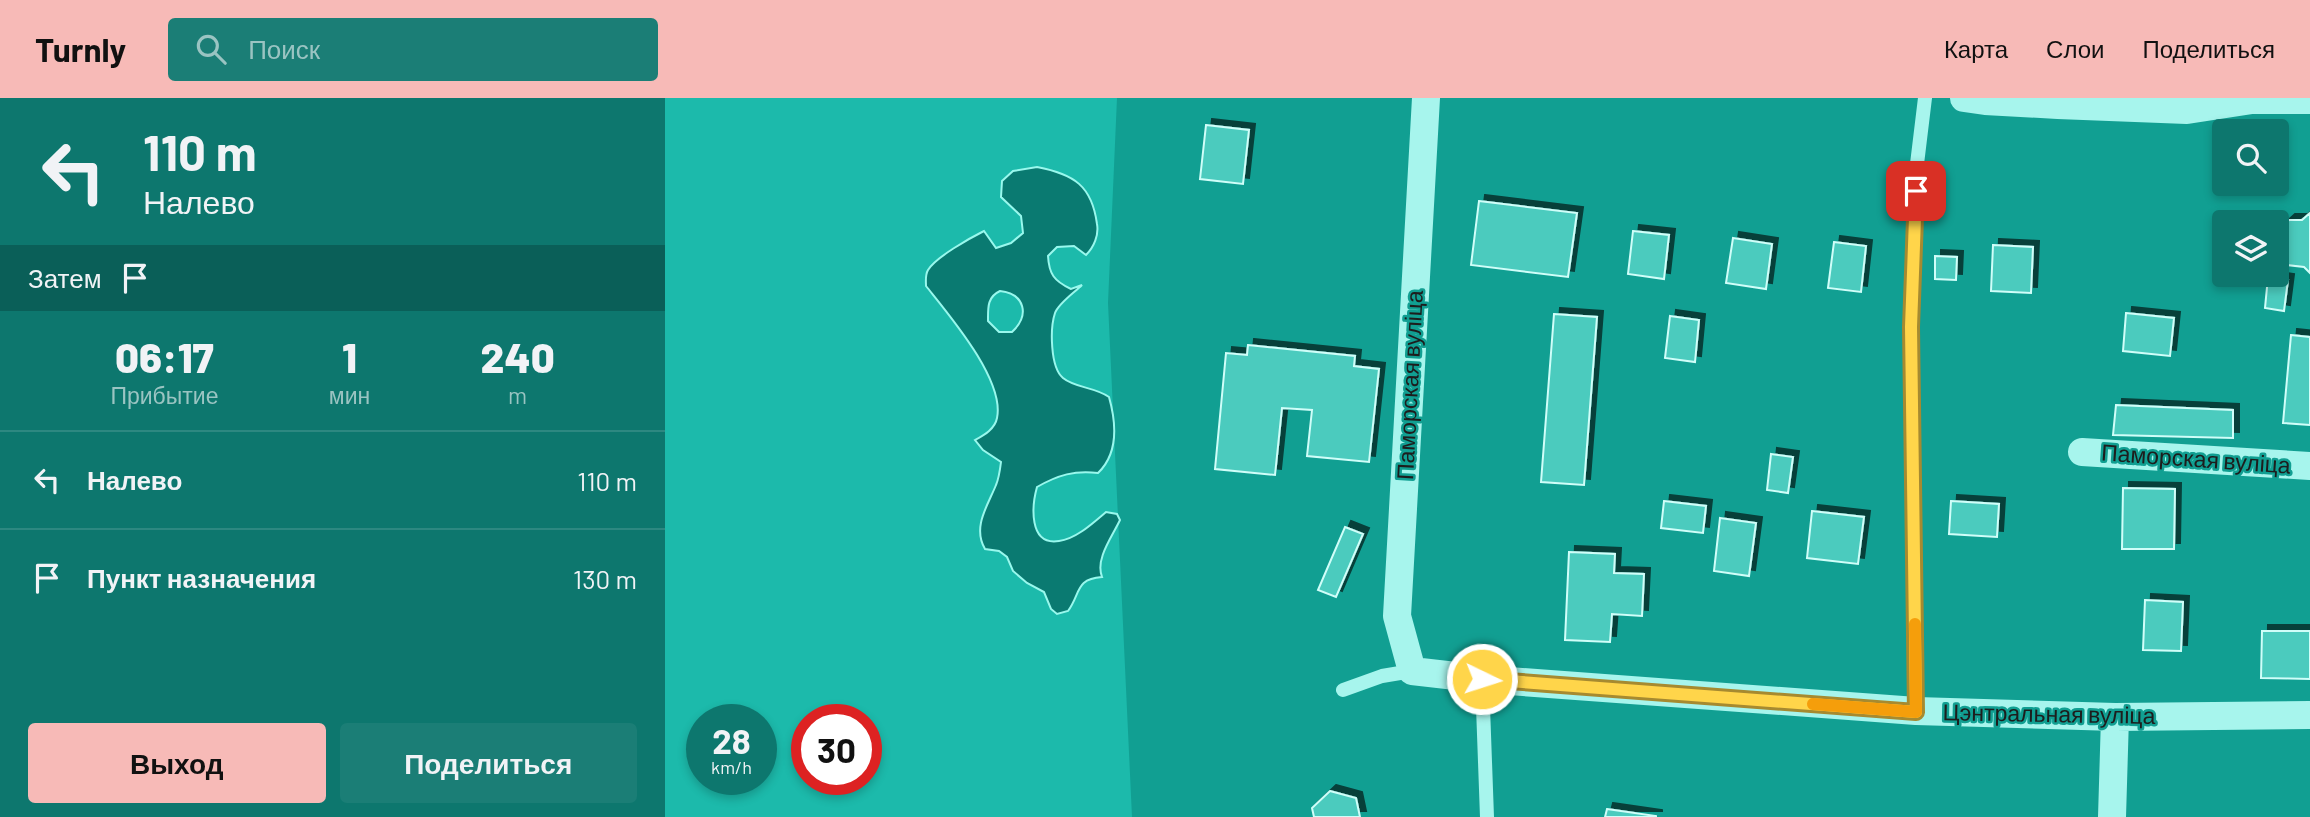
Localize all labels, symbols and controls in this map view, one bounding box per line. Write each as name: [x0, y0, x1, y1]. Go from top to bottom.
search box: [168, 18, 658, 81]
text: Turnly: [35, 29, 126, 69]
icon: search: [192, 30, 230, 68]
text: Поиск: [248, 33, 320, 64]
text: Карта: [1944, 34, 2008, 63]
text: Слои: [2046, 34, 2104, 63]
text: Поделиться: [2142, 34, 2275, 63]
map controls: [2212, 119, 2289, 287]
button: search: [2212, 119, 2289, 196]
text: 110 m: [143, 122, 257, 181]
icon: left: [28, 126, 119, 217]
pin: [1886, 161, 1946, 221]
icon: arrive: [1897, 172, 1935, 210]
text: Налево: [143, 182, 255, 220]
button: layers: [2212, 210, 2289, 287]
icon: arrive: [116, 259, 154, 297]
text: Затем: [28, 262, 102, 293]
street label: Паморская вуліца: [1390, 289, 1428, 480]
text: 06:17: [115, 331, 214, 381]
text: 1: [342, 331, 357, 381]
text: 240: [481, 331, 555, 381]
text: Прибытие: [110, 381, 218, 409]
text: мин: [329, 381, 370, 409]
text: m: [508, 381, 527, 409]
street label: Паморская вуліца: [2100, 437, 2292, 479]
icon: left: [28, 461, 66, 499]
text: Налево: [87, 464, 182, 495]
text: 110 m: [577, 465, 637, 496]
icon: arrive: [28, 559, 66, 597]
text: Пункт назначения: [87, 562, 316, 593]
text: 130 m: [573, 563, 637, 594]
position arrow: [1445, 642, 1519, 716]
street label: Цэнтральная вуліца: [1942, 697, 2156, 729]
speed limit sign: 30: [791, 704, 882, 795]
text: 28: [712, 719, 751, 761]
button: Выход: [28, 723, 326, 803]
button: Поделиться: [340, 723, 637, 803]
text: km/h: [711, 756, 752, 778]

